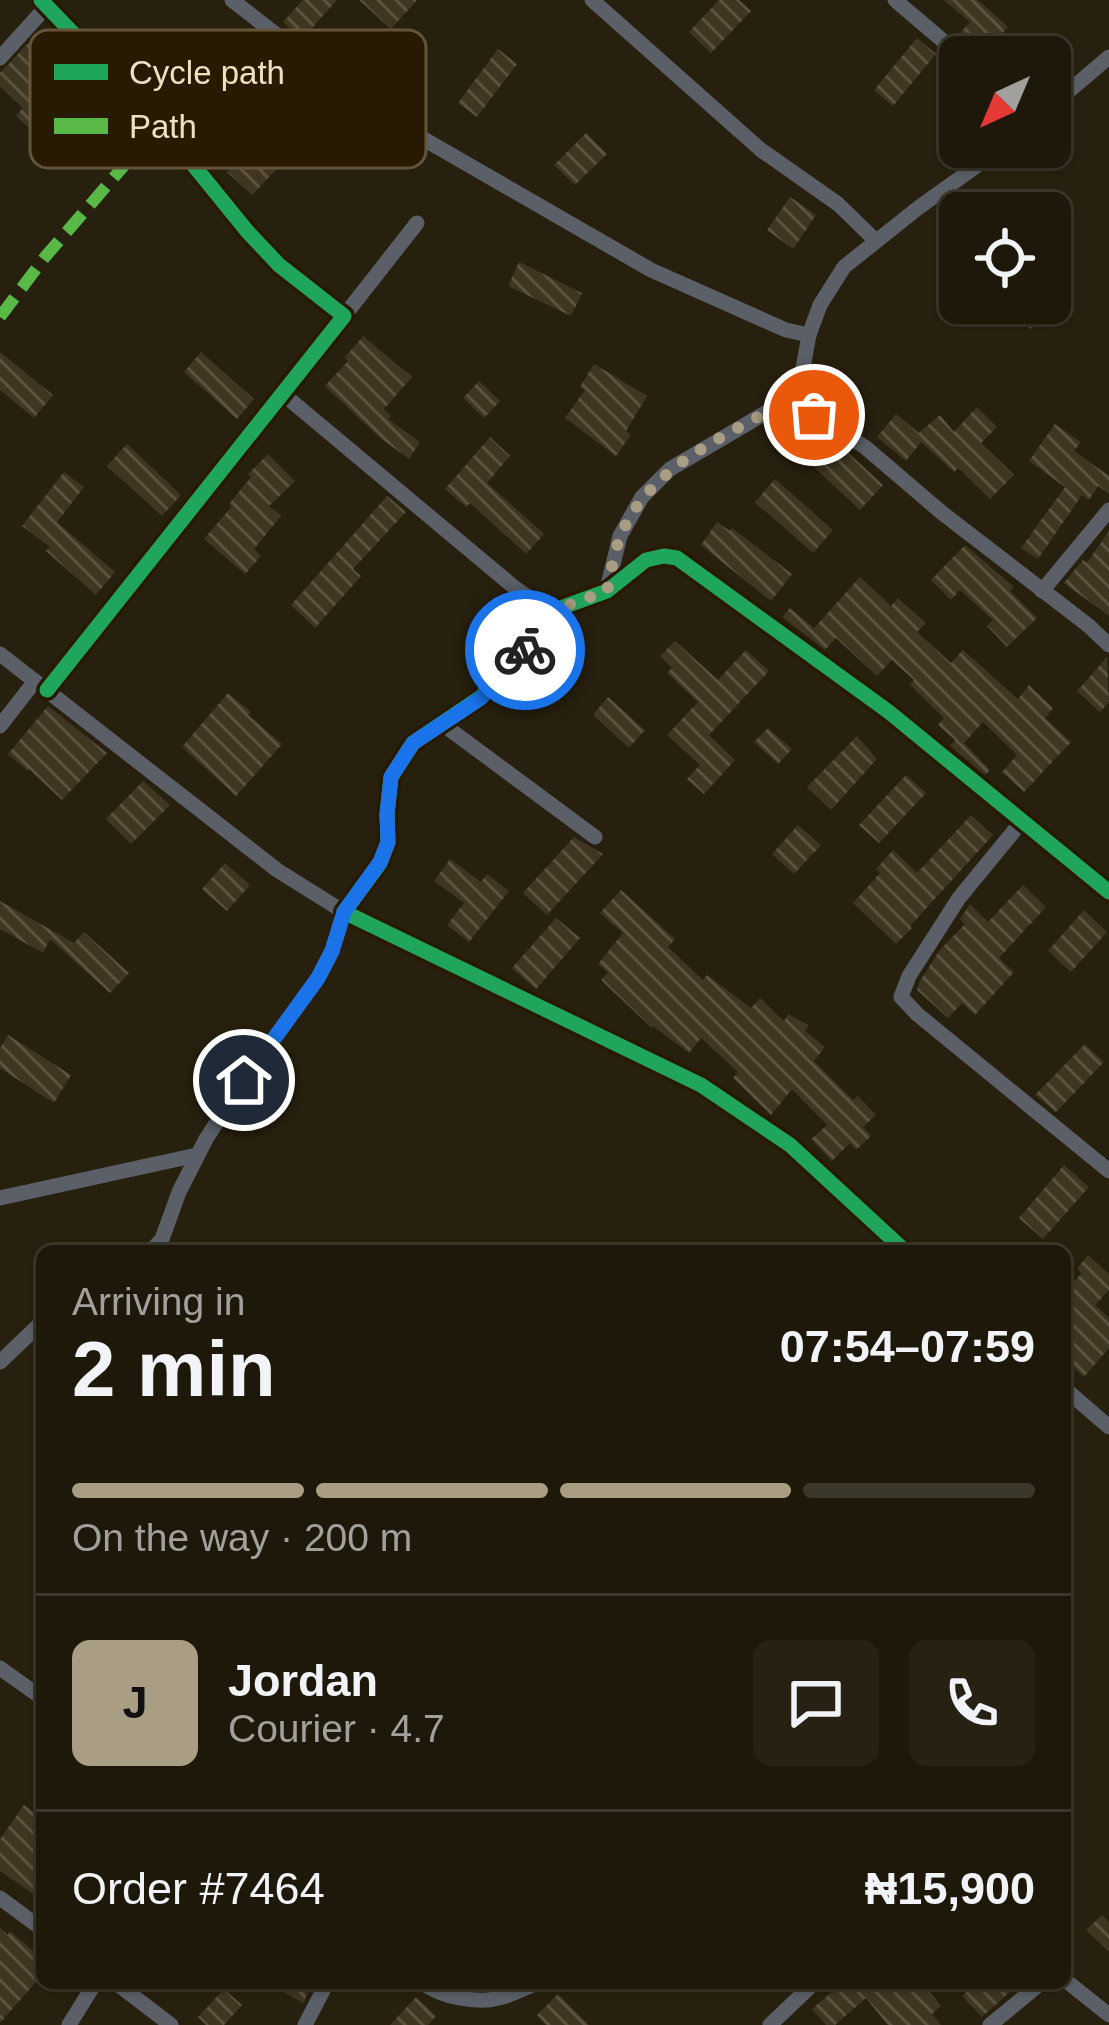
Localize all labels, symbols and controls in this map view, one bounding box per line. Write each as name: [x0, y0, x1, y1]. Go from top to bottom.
legend: [30, 30, 426, 168]
north arrow: [939, 36, 1071, 168]
map controls: [939, 36, 1071, 324]
text: Cycle path: [129, 54, 285, 91]
text: Path: [129, 108, 197, 145]
button: locate: [939, 192, 1071, 324]
pin: [763, 364, 865, 466]
icon: bag: [781, 382, 847, 448]
courier: [465, 590, 585, 710]
icon: bike: [492, 617, 558, 683]
pin: [193, 1029, 295, 1131]
icon: home: [211, 1047, 277, 1113]
text: Arriving in: [72, 1280, 245, 1323]
text: 07:54–07:59: [780, 1321, 1035, 1372]
text: 2 min: [72, 1325, 276, 1413]
text: On the way · 200 m: [72, 1516, 412, 1559]
button: chat: [753, 1640, 879, 1766]
button: phone: [909, 1640, 1035, 1766]
text: Jordan: [228, 1655, 378, 1706]
text: J: [122, 1677, 148, 1728]
text: Courier · 4.7: [228, 1707, 445, 1750]
text: Order #7464: [72, 1863, 325, 1914]
text: ₦15,900: [865, 1863, 1035, 1914]

